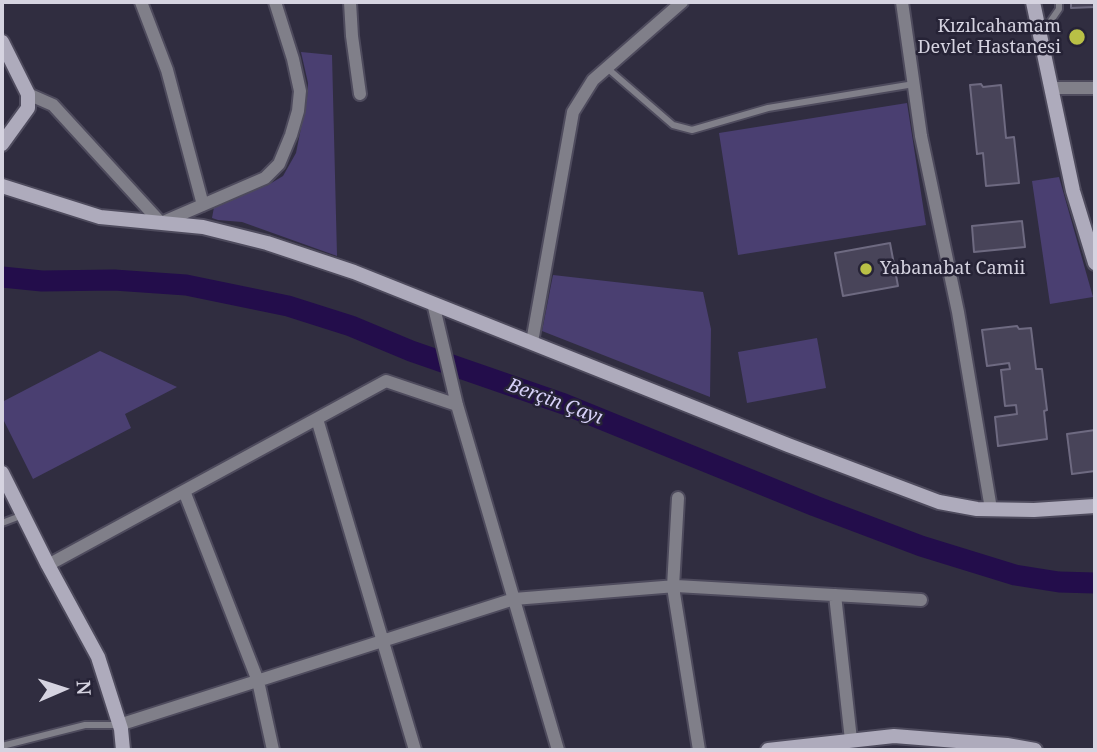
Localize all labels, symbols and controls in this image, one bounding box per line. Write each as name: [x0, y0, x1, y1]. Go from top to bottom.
place label: Kızılcahamam Devlet Hastanesi: [918, 16, 1061, 58]
marker: Kızılcahamam Devlet Hastanesi: [1067, 27, 1087, 47]
place label: Yabanabat Camii: [880, 258, 1025, 280]
marker: Yabanabat Camii: [858, 261, 874, 277]
water label: Berçin Çayı: [504, 374, 606, 430]
north arrow: [28, 654, 98, 724]
text: N: [71, 680, 97, 696]

